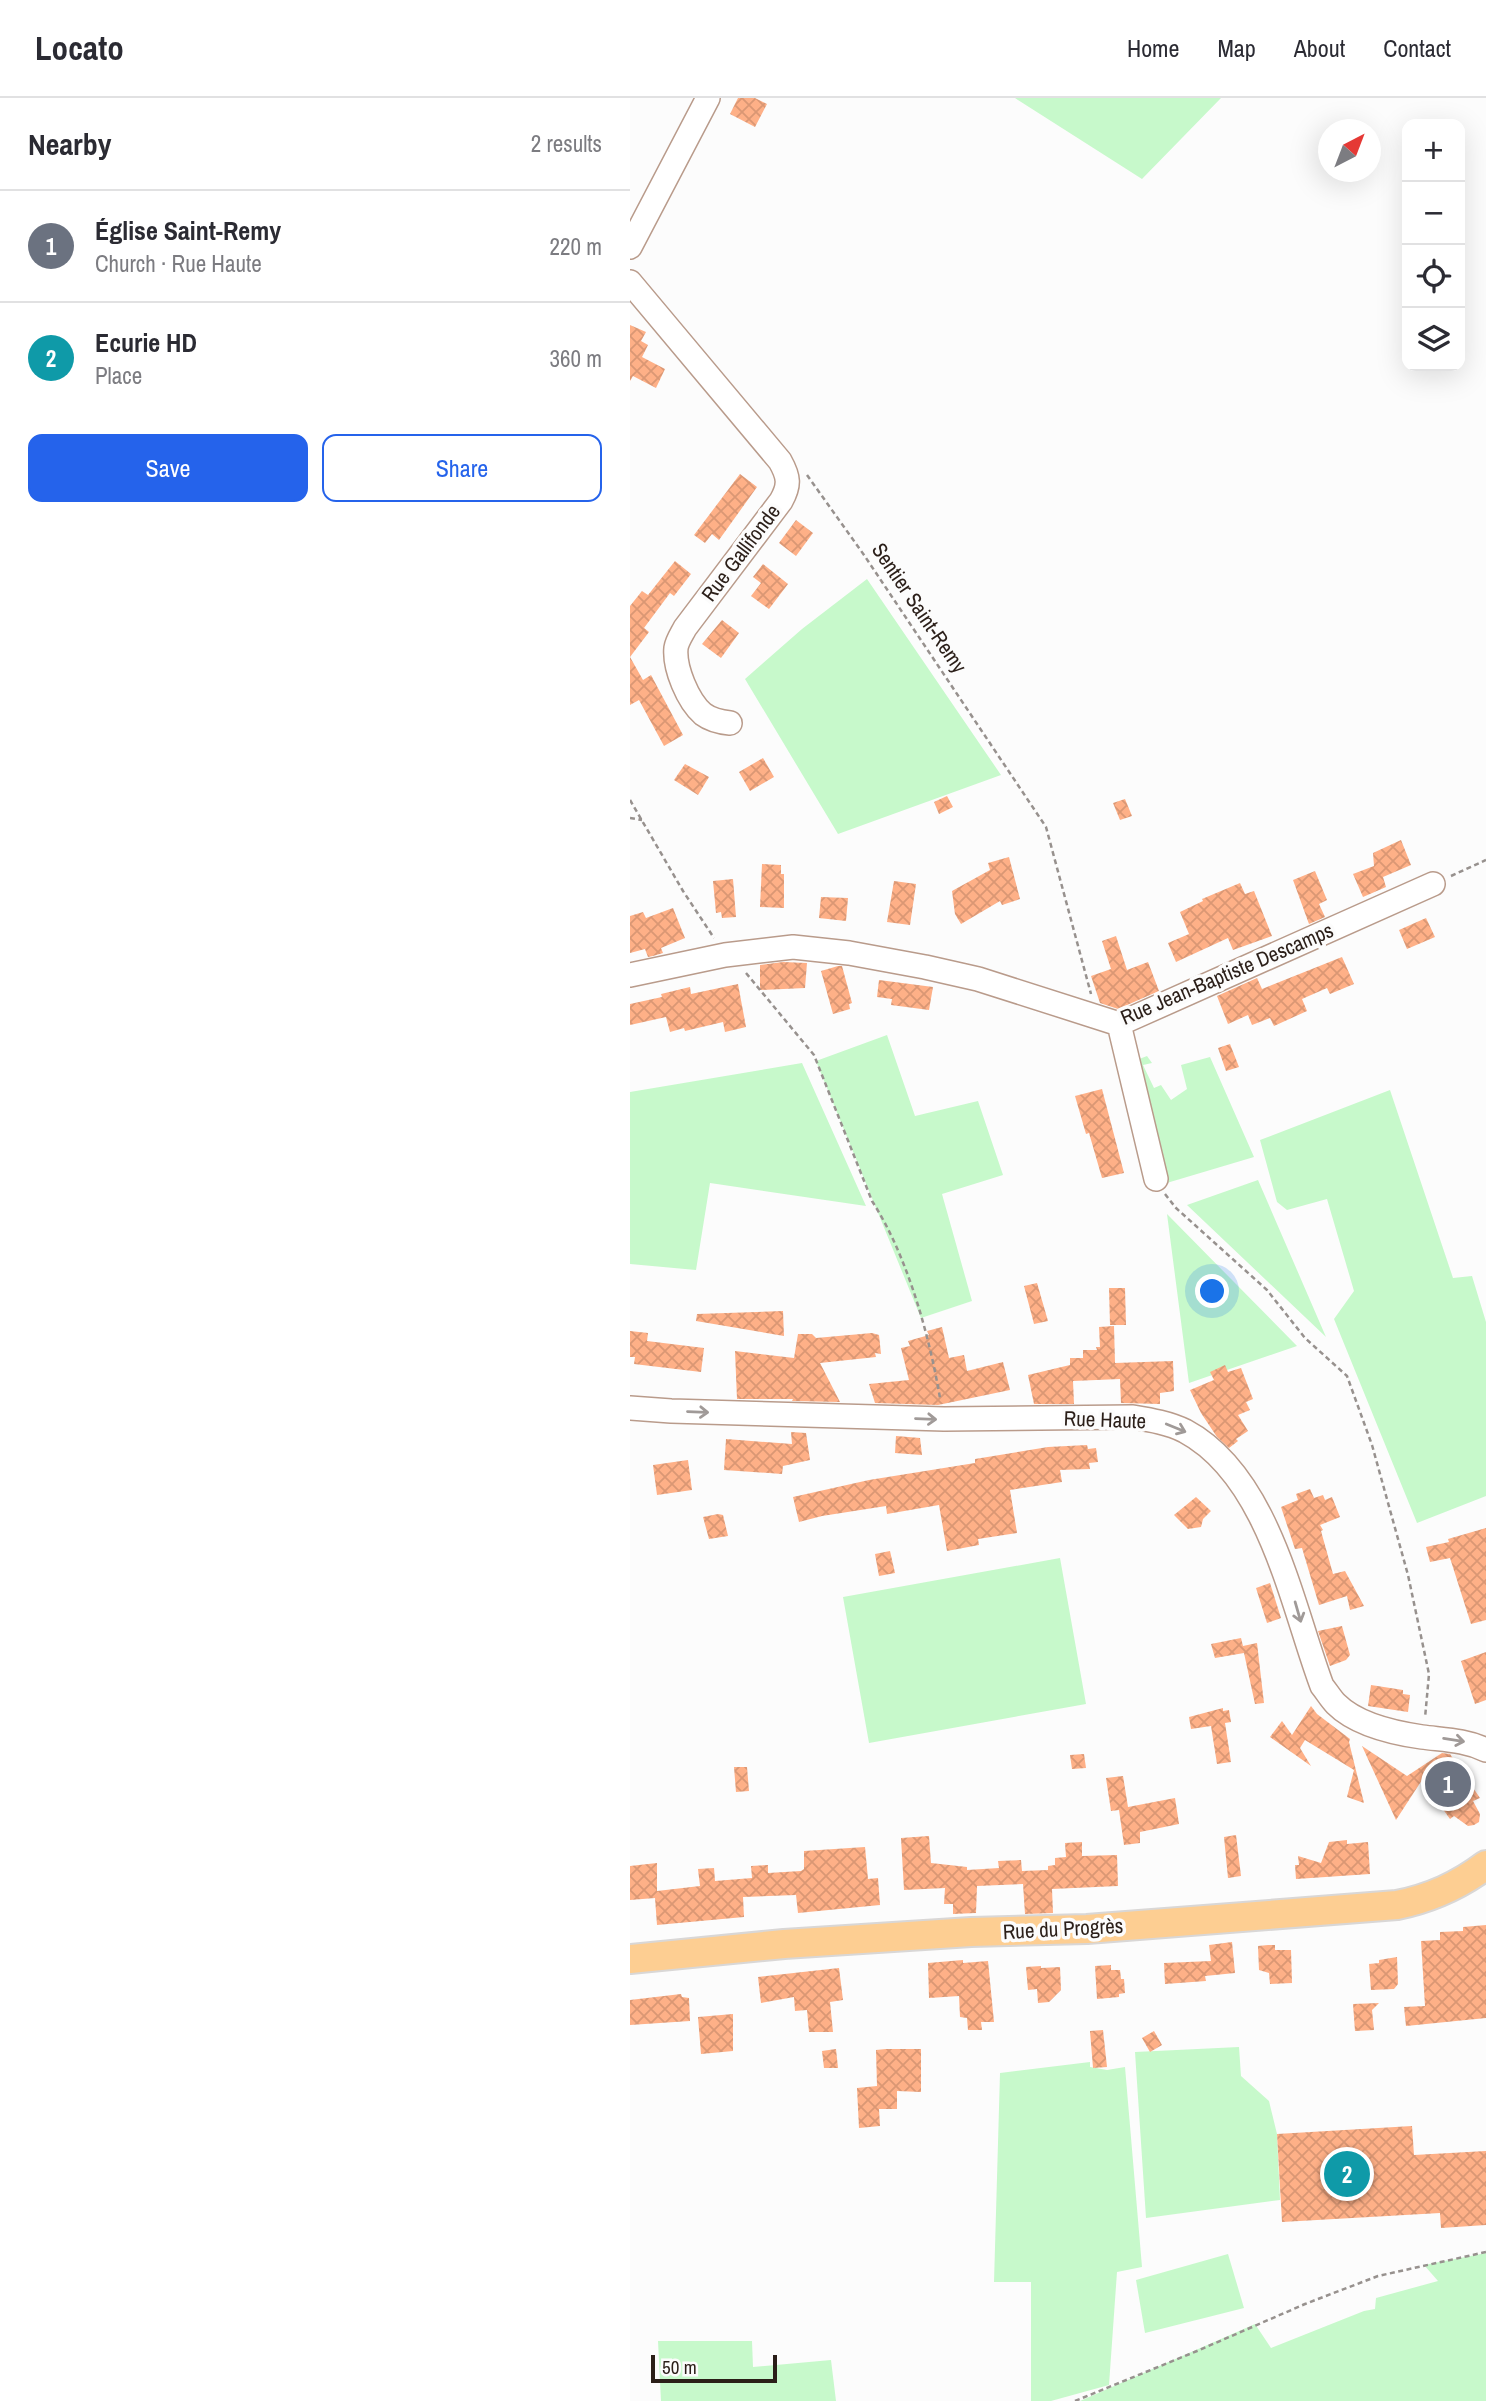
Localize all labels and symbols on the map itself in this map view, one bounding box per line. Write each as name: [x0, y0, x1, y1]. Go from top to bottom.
north arrow: [1318, 119, 1381, 182]
street label: Rue Gallifonde: [694, 498, 787, 607]
street label: Sentier Saint-Remy: [865, 537, 974, 679]
street label: Rue Jean-Baptiste Descamps: [1116, 915, 1338, 1032]
your location: [1195, 1274, 1229, 1308]
street label: Rue Haute: [1063, 1404, 1147, 1435]
one-way arrow: [686, 1405, 709, 1419]
one-way arrow: [914, 1412, 937, 1425]
one-way arrow: [1165, 1422, 1186, 1435]
one-way arrow: [1293, 1601, 1306, 1623]
one-way arrow: [1442, 1734, 1465, 1747]
pin: 1: [1425, 1758, 1471, 1810]
street label: Rue du Progrès: [1002, 1911, 1124, 1946]
pin: 2: [1324, 2148, 1370, 2200]
scale bar: [651, 2352, 777, 2384]

